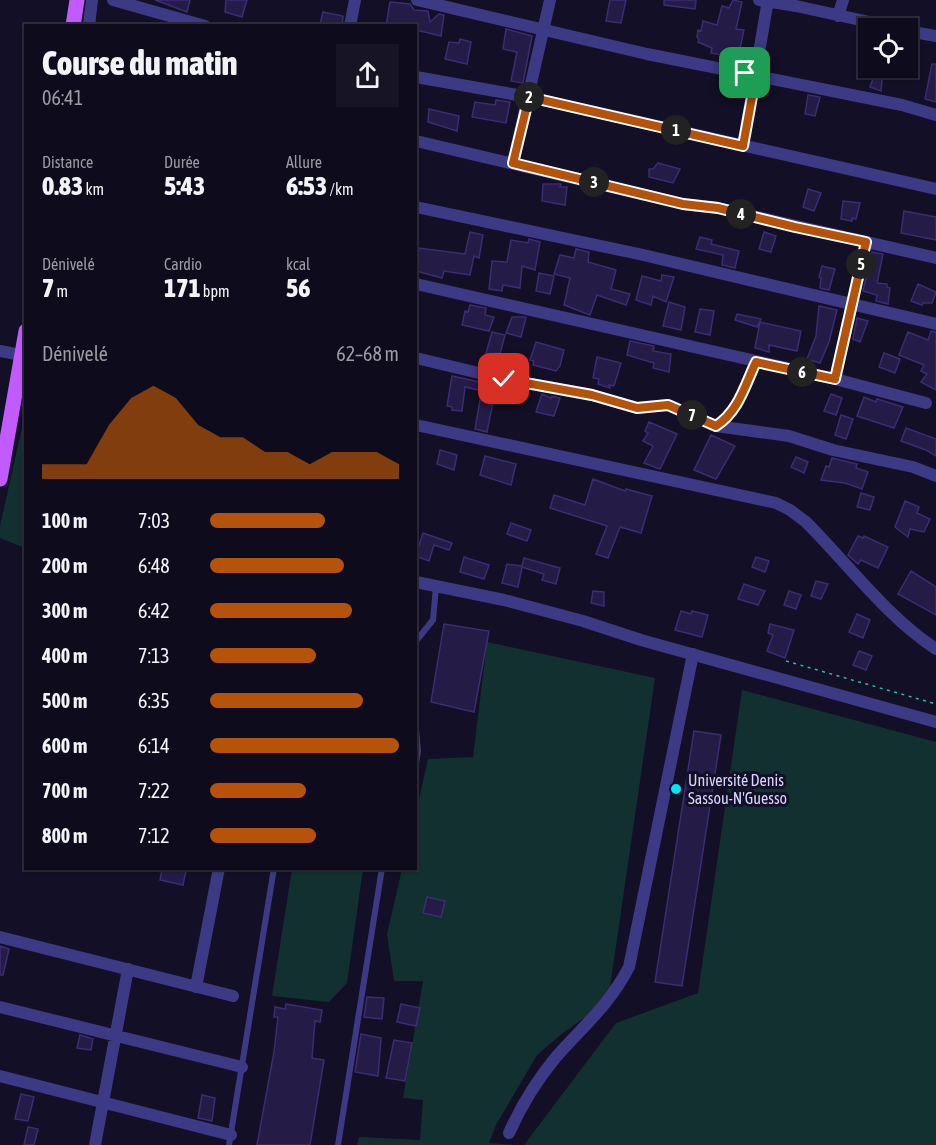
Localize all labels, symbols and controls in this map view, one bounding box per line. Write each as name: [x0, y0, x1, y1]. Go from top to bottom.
map controls: [858, 18, 918, 78]
button: locate: [858, 18, 918, 78]
text: Course du matin: [42, 44, 238, 82]
button: share: [336, 44, 399, 107]
pin: [719, 47, 770, 98]
icon: arrive: [728, 56, 761, 89]
pin: 2: [514, 82, 544, 112]
text: 06:41: [42, 86, 83, 109]
text: 2: [525, 88, 533, 106]
pin: 1: [661, 115, 691, 145]
text: 1: [672, 121, 680, 139]
text: Distance: [42, 153, 93, 171]
text: Durée: [164, 153, 200, 171]
text: Allure: [286, 153, 322, 171]
pin: 3: [579, 167, 609, 197]
text: 0.83: [42, 171, 83, 201]
text: 5:43: [164, 171, 205, 201]
text: 6:53: [286, 171, 327, 201]
text: 3: [590, 173, 598, 191]
text: km: [83, 180, 104, 198]
text: /km: [327, 180, 353, 198]
pin: 4: [726, 199, 756, 229]
text: 4: [737, 205, 745, 223]
pin: 5: [846, 249, 876, 279]
text: Dénivelé: [42, 255, 95, 273]
text: Cardio: [164, 255, 202, 273]
text: kcal: [286, 255, 310, 273]
text: 5: [857, 255, 865, 273]
text: 7: [42, 273, 54, 303]
text: 171: [164, 273, 201, 303]
text: 56: [286, 273, 310, 303]
text: m: [54, 282, 68, 300]
text: bpm: [201, 282, 230, 300]
text: Dénivelé: [42, 342, 108, 365]
text: 62–68 m: [336, 342, 399, 365]
pin: [478, 353, 529, 404]
pin: 6: [787, 357, 817, 387]
icon: check: [487, 362, 520, 395]
text: 6: [798, 363, 806, 381]
pin: 7: [677, 400, 707, 430]
text: 7: [688, 406, 696, 424]
text: 100 m: [42, 509, 87, 532]
text: 7:03: [138, 509, 170, 532]
text: 200 m: [42, 554, 87, 577]
text: 6:48: [138, 554, 170, 577]
text: 300 m: [42, 599, 87, 622]
text: 6:42: [138, 599, 170, 622]
text: 400 m: [42, 644, 87, 667]
text: 7:13: [138, 644, 170, 667]
text: 500 m: [42, 689, 87, 712]
text: 6:35: [138, 689, 170, 712]
text: 600 m: [42, 734, 87, 757]
text: 6:14: [138, 734, 170, 757]
place label: Université Denis Sassou-N'Guesso: [688, 771, 787, 807]
text: 700 m: [42, 779, 87, 802]
text: 7:22: [138, 779, 170, 802]
marker: Université Denis Sassou-N'Guesso: [669, 782, 683, 796]
text: 800 m: [42, 824, 87, 847]
text: 7:12: [138, 824, 170, 847]

